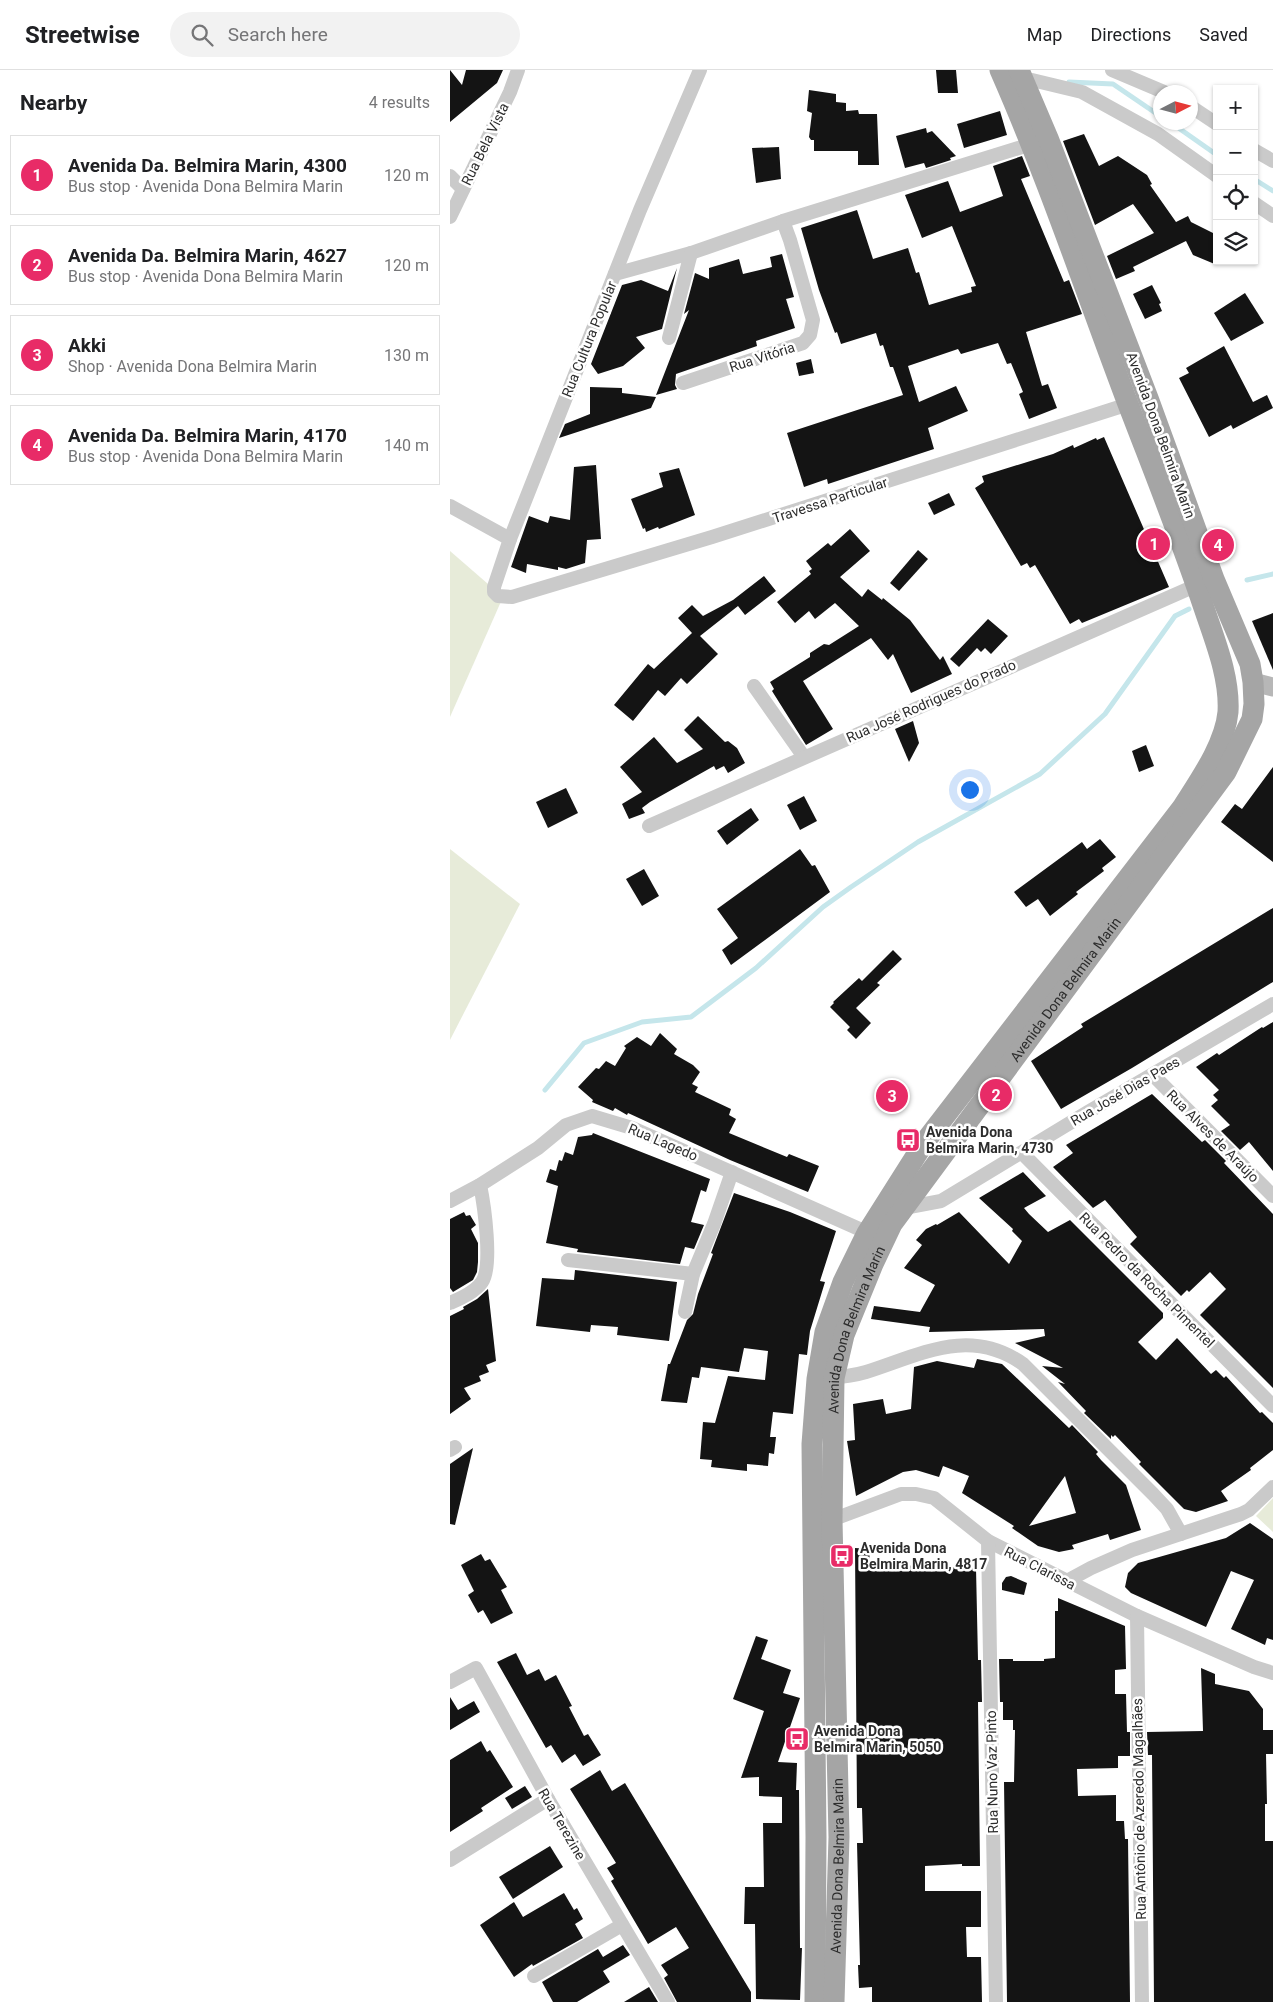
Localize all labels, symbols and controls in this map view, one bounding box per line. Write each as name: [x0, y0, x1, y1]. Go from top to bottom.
search box: [170, 12, 520, 57]
text: Streetwise: [25, 21, 140, 49]
icon: search: [188, 21, 216, 49]
text: Search here: [228, 23, 328, 46]
text: Map: [1027, 24, 1062, 45]
text: Directions: [1090, 24, 1171, 45]
text: Saved: [1199, 24, 1248, 45]
north arrow: [1153, 85, 1198, 130]
map controls: [1213, 85, 1258, 265]
button: +: [1213, 85, 1258, 130]
text: Nearby: [20, 91, 87, 115]
text: 4 results: [369, 93, 430, 112]
street label: Rua Bela Vista: [458, 100, 512, 188]
button: −: [1213, 130, 1258, 175]
text: Avenida Da. Belmira Marin, 4300: [68, 154, 347, 177]
text: 1: [32, 166, 42, 185]
text: 120 m: [384, 166, 429, 185]
button: locate: [1213, 175, 1258, 220]
text: Bus stop · Avenida Dona Belmira Marin: [68, 177, 343, 196]
button: layers: [1213, 220, 1258, 265]
text: Avenida Da. Belmira Marin, 4627: [68, 244, 347, 267]
text: 2: [32, 256, 42, 275]
text: 120 m: [384, 256, 429, 275]
text: Bus stop · Avenida Dona Belmira Marin: [68, 267, 343, 286]
street label: Rua Cultura Popular: [558, 278, 620, 399]
text: Akki: [68, 334, 106, 357]
street label: Rua Vitória: [727, 339, 797, 375]
text: 3: [32, 346, 42, 365]
text: 130 m: [384, 346, 429, 365]
street label: Avenida Dona Belmira Marin: [1123, 350, 1199, 520]
text: Shop · Avenida Dona Belmira Marin: [68, 357, 317, 376]
text: Avenida Da. Belmira Marin, 4170: [68, 424, 347, 447]
text: 4: [32, 436, 42, 455]
text: 140 m: [384, 436, 429, 455]
text: Bus stop · Avenida Dona Belmira Marin: [68, 447, 343, 466]
street label: Travessa Particular: [771, 474, 890, 526]
pin: 1: [1138, 525, 1170, 563]
pin: 4: [1202, 526, 1234, 564]
street label: Rua José Rodrigues do Prado: [844, 656, 1018, 746]
your location: [957, 777, 983, 803]
street label: Avenida Dona Belmira Marin: [1007, 914, 1124, 1065]
street label: Rua José Dias Paes: [1068, 1053, 1182, 1129]
pin: 2: [980, 1076, 1012, 1114]
pin: 3: [876, 1077, 908, 1115]
street label: Rua Alves de Araújo: [1164, 1087, 1262, 1185]
street label: Rua Lagedo: [626, 1120, 700, 1164]
place label: Avenida Dona Belmira Marin, 4730: [926, 1124, 1053, 1156]
bus stop icon: Avenida Dona Belmira Marin, 4730: [895, 1127, 921, 1153]
street label: Rua Pedro da Rocha Pimentel: [1076, 1209, 1218, 1351]
street label: Avenida Dona Belmira Marin: [825, 1244, 888, 1414]
place label: Avenida Dona Belmira Marin, 4817: [860, 1540, 987, 1572]
bus stop icon: Avenida Dona Belmira Marin, 4817: [829, 1543, 855, 1569]
street label: Rua Clarissa: [1002, 1543, 1078, 1593]
street label: Rua Antônio de Azeredo Magalhães: [1129, 1698, 1149, 1920]
street label: Rua Nuno Vaz Pinto: [983, 1710, 1001, 1834]
place label: Avenida Dona Belmira Marin, 5050: [814, 1723, 941, 1755]
bus stop icon: Avenida Dona Belmira Marin, 5050: [784, 1726, 810, 1752]
street label: Avenida Dona Belmira Marin: [827, 1778, 847, 1954]
street label: Rua Terezine: [535, 1785, 589, 1863]

